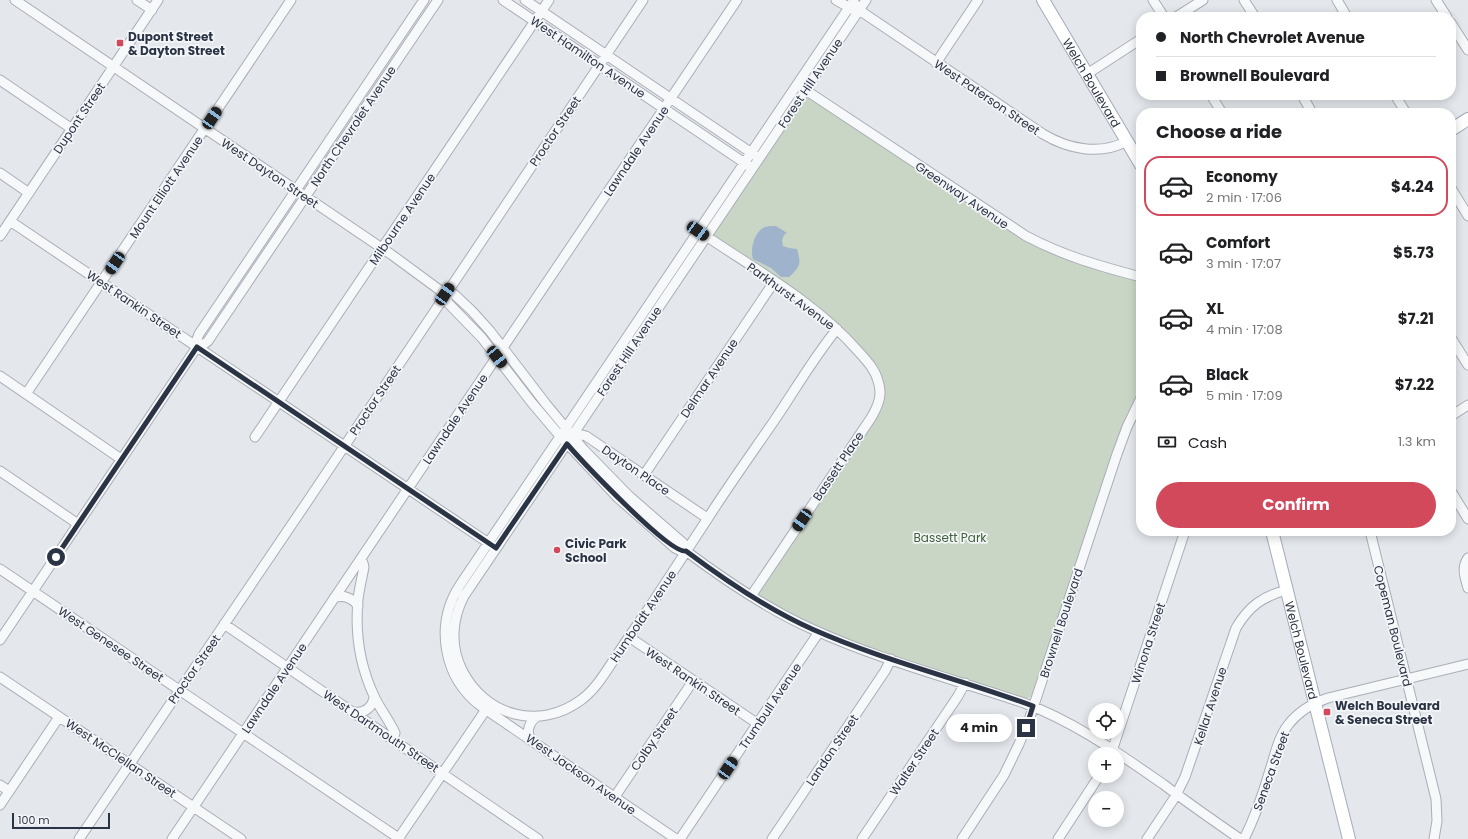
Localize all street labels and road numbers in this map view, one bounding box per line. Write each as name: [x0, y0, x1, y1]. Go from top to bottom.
street label: West Hamilton Avenue: [527, 12, 649, 102]
street label: Forest Hill Avenue: [774, 35, 846, 131]
street label: Welch Boulevard: [1059, 35, 1125, 130]
street label: West Paterson Street: [931, 55, 1043, 139]
street label: North Chevrolet Avenue: [306, 62, 400, 190]
street label: Dupont Street: [49, 79, 109, 157]
street label: Proctor Street: [525, 93, 585, 169]
street label: Lawndale Avenue: [599, 102, 673, 200]
street label: Mount Elliott Avenue: [125, 132, 207, 242]
street label: West Dayton Street: [218, 134, 322, 212]
street label: Greenway Avenue: [912, 157, 1012, 233]
street label: Milbourne Avenue: [365, 170, 439, 268]
street label: Parkhurst Avenue: [744, 258, 838, 334]
street label: West Rankin Street: [83, 266, 185, 342]
street label: Forest Hill Avenue: [593, 303, 665, 399]
street label: Delmar Avenue: [676, 335, 742, 421]
street label: Proctor Street: [345, 362, 405, 438]
street label: Lawndale Avenue: [418, 370, 492, 468]
street label: Bassett Place: [809, 428, 867, 504]
street label: Dayton Place: [598, 441, 674, 499]
street label: Copeman Boulevard: [1370, 564, 1416, 688]
street label: Brownell Boulevard: [1035, 566, 1087, 680]
street label: Humboldt Avenue: [606, 567, 680, 665]
street label: Welch Boulevard: [1281, 599, 1322, 701]
street label: Winona Street: [1127, 600, 1169, 686]
street label: West Genesee Street: [55, 602, 167, 686]
street label: Proctor Street: [164, 631, 224, 707]
street label: Lawndale Avenue: [237, 639, 311, 737]
street label: West Rankin Street: [642, 643, 744, 719]
street label: Trumbull Avenue: [735, 659, 805, 753]
street label: Kellar Avenue: [1189, 665, 1231, 747]
street label: West Dartmouth Street: [320, 686, 442, 776]
street label: Colby Street: [627, 704, 681, 774]
street label: Landon Street: [802, 711, 862, 789]
street label: West McClellan Street: [62, 715, 180, 801]
street label: Walter Street: [885, 725, 943, 799]
street label: Seneca Street: [1249, 729, 1293, 813]
street label: West Jackson Avenue: [523, 730, 639, 818]

